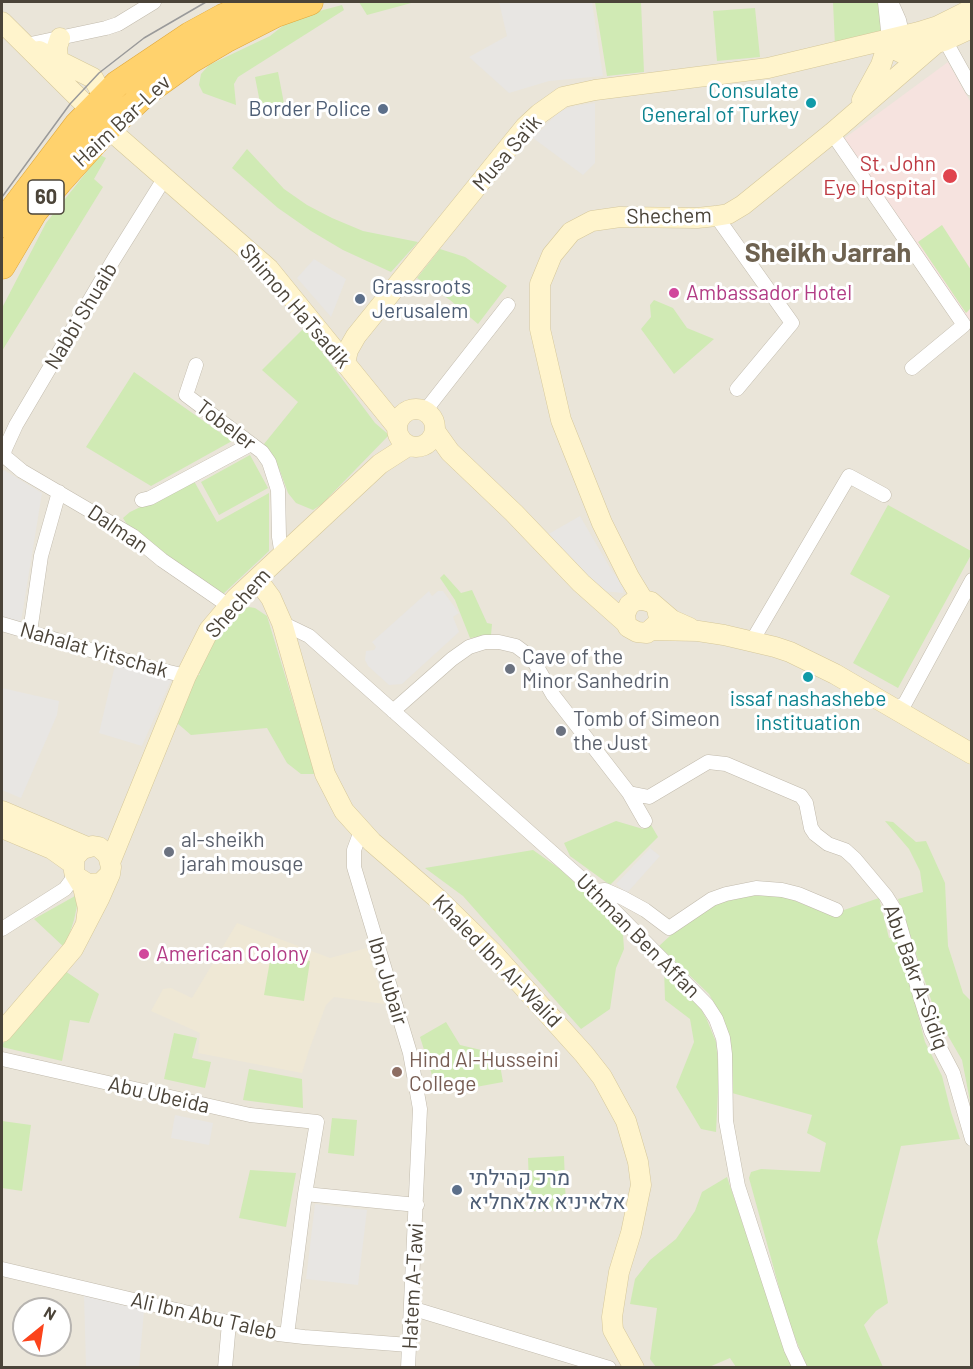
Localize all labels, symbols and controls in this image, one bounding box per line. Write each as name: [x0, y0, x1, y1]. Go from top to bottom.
street label: Haim Bar-Lev: [68, 70, 176, 172]
place label: Consulate General of Turkey: [642, 78, 799, 128]
place label: Border Police: [249, 96, 371, 122]
marker: Consulate General of Turkey: [804, 96, 818, 110]
marker: Border Police: [376, 102, 390, 116]
street label: Musa Sa'ik: [467, 110, 547, 196]
place label: St. John Eye Hospital: [823, 151, 936, 201]
marker: St. John Eye Hospital: [941, 167, 959, 185]
road number: 60: [28, 180, 64, 214]
street label: Shechem: [626, 203, 712, 229]
district label: Sheikh Jarrah: [745, 237, 911, 269]
street label: Shimon HaTsadik: [234, 239, 356, 373]
street label: Nabbi Shuaib: [39, 258, 123, 374]
place label: Grassroots Jerusalem: [372, 274, 471, 324]
place label: Ambassador Hotel: [686, 280, 852, 306]
marker: Ambassador Hotel: [667, 286, 681, 300]
marker: Grassroots Jerusalem: [353, 292, 367, 306]
street label: Tobeler: [191, 394, 261, 456]
street label: Dalman: [83, 500, 153, 558]
street label: Shechem: [200, 563, 276, 643]
street label: Nahalat Yitschak: [17, 617, 171, 683]
place label: Cave of the Minor Sanhedrin: [522, 644, 669, 694]
marker: Cave of the Minor Sanhedrin: [503, 662, 517, 676]
marker: issaf nashashebe instituation: [801, 670, 815, 684]
place label: issaf nashashebe instituation: [730, 686, 886, 736]
place label: Tomb of Simeon the Just: [573, 706, 720, 756]
marker: Tomb of Simeon the Just: [554, 724, 568, 738]
place label: al-sheikh jarah mousqe: [181, 827, 304, 877]
marker: al-sheikh jarah mousqe: [162, 845, 176, 859]
street label: Uthman Ben Affan: [571, 869, 705, 1003]
street label: Khaled Ibn Al-Walid: [427, 889, 567, 1033]
street label: Abu Bakr A-Sidiq: [878, 901, 954, 1053]
street label: Ibn Jubair: [363, 934, 413, 1028]
place label: American Colony: [156, 941, 309, 967]
marker: American Colony: [137, 947, 151, 961]
place label: Hind Al-Husseini College: [409, 1047, 559, 1097]
marker: Hind Al-Husseini College: [390, 1065, 404, 1079]
street label: Abu Ubeida: [106, 1071, 212, 1119]
place label: מרכ קהילתי אלאיניא אלאחליא: [469, 1165, 626, 1215]
marker: מרכ קהילתי אלאיניא אלאחליא: [450, 1183, 464, 1197]
street label: Hatem A-Tawi: [397, 1222, 429, 1350]
street label: Ali Ibn Abu Taleb: [129, 1287, 279, 1345]
north arrow: [12, 1297, 72, 1357]
text: N: [41, 1302, 60, 1324]

